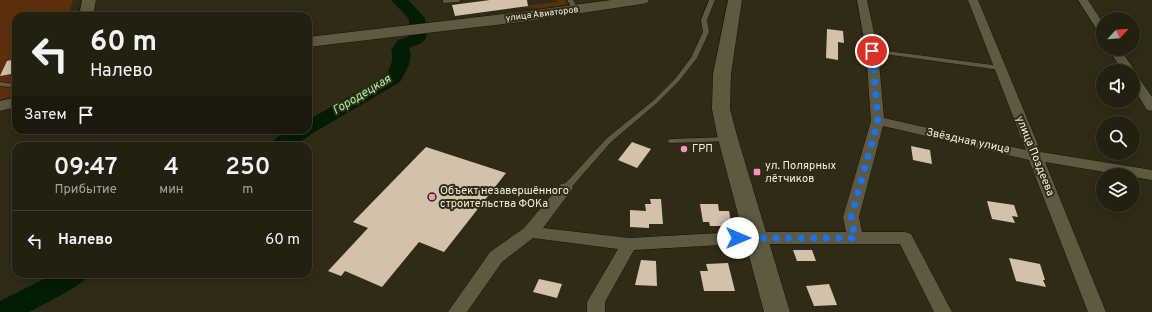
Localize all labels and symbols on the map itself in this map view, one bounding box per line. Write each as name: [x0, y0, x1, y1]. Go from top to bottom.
street label: улица Авиаторов: [505, 4, 579, 24]
north arrow: [1096, 12, 1140, 56]
pin: [855, 34, 889, 68]
water label: Городецкая: [330, 71, 395, 119]
street label: улица Поздеева: [1013, 114, 1058, 198]
street label: Звёздная улица: [925, 125, 1011, 157]
place label: ГРП: [692, 142, 713, 156]
marker: ГРП: [679, 144, 689, 154]
place label: ул. Полярных лётчиков: [765, 159, 837, 186]
marker: ул. Полярных лётчиков: [752, 167, 762, 177]
place label: Объект незавершённого строительства ФОКа: [440, 184, 569, 211]
marker: Объект незавершённого строительства ФОКа: [427, 192, 437, 202]
position arrow: [717, 217, 759, 259]

